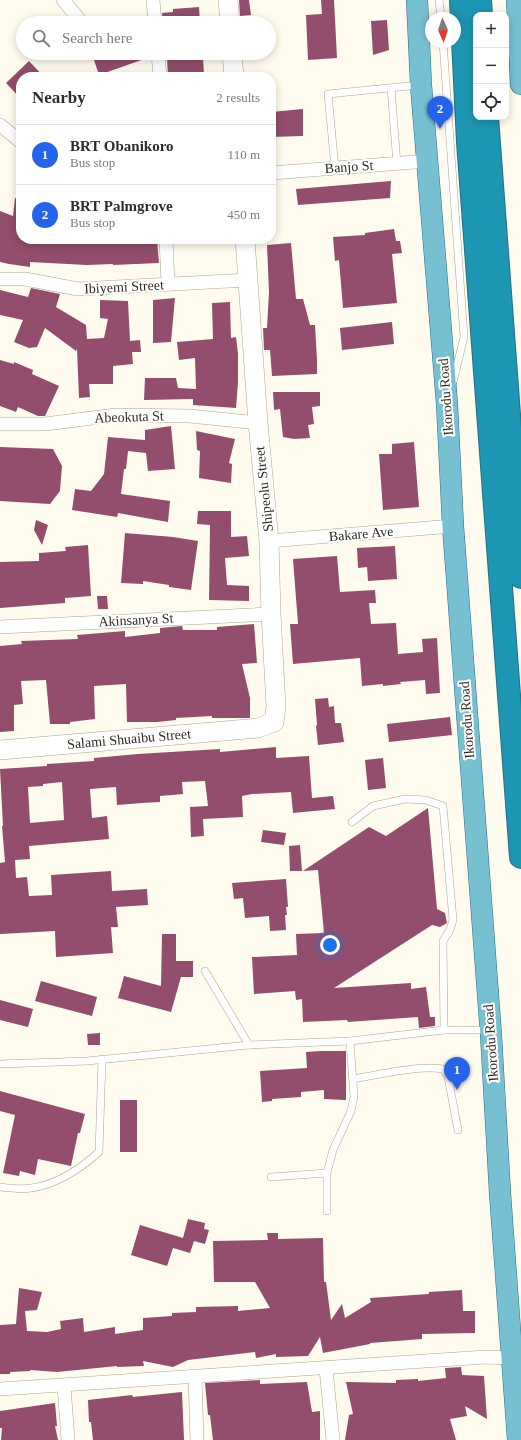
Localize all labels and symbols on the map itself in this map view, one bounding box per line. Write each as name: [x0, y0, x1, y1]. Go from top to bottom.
north arrow: [425, 12, 461, 48]
pin: 2: [427, 96, 453, 129]
street label: Banjo St: [324, 158, 374, 176]
street label: Ibiyemi Street: [84, 277, 164, 297]
street label: Ikorodu Road: [436, 358, 456, 436]
street label: Abeokuta St: [94, 408, 164, 426]
street label: Shipeolu Street: [252, 445, 276, 533]
street label: Bakare Ave: [328, 524, 394, 544]
street label: Akinsanya St: [98, 611, 174, 629]
street label: Ikorodu Road: [457, 681, 477, 759]
street label: Salami Shuaibu Street: [66, 726, 192, 752]
your location: [320, 935, 340, 955]
street label: Ikorodu Road: [481, 1004, 501, 1082]
pin: 1: [444, 1057, 470, 1090]

